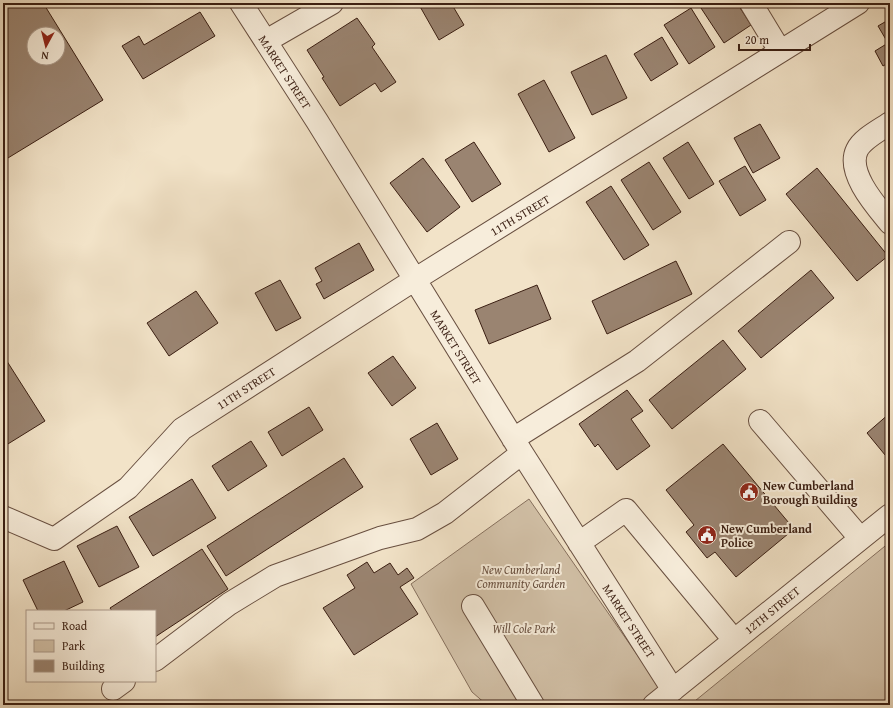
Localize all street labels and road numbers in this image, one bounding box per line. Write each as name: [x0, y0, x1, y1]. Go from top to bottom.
street label: MARKET STREET: [255, 32, 315, 112]
street label: 11TH STREET: [487, 190, 553, 240]
street label: MARKET STREET: [426, 306, 486, 388]
street label: 11TH STREET: [213, 362, 279, 413]
street label: MARKET STREET: [599, 581, 659, 661]
street label: 12TH STREET: [741, 582, 804, 638]

